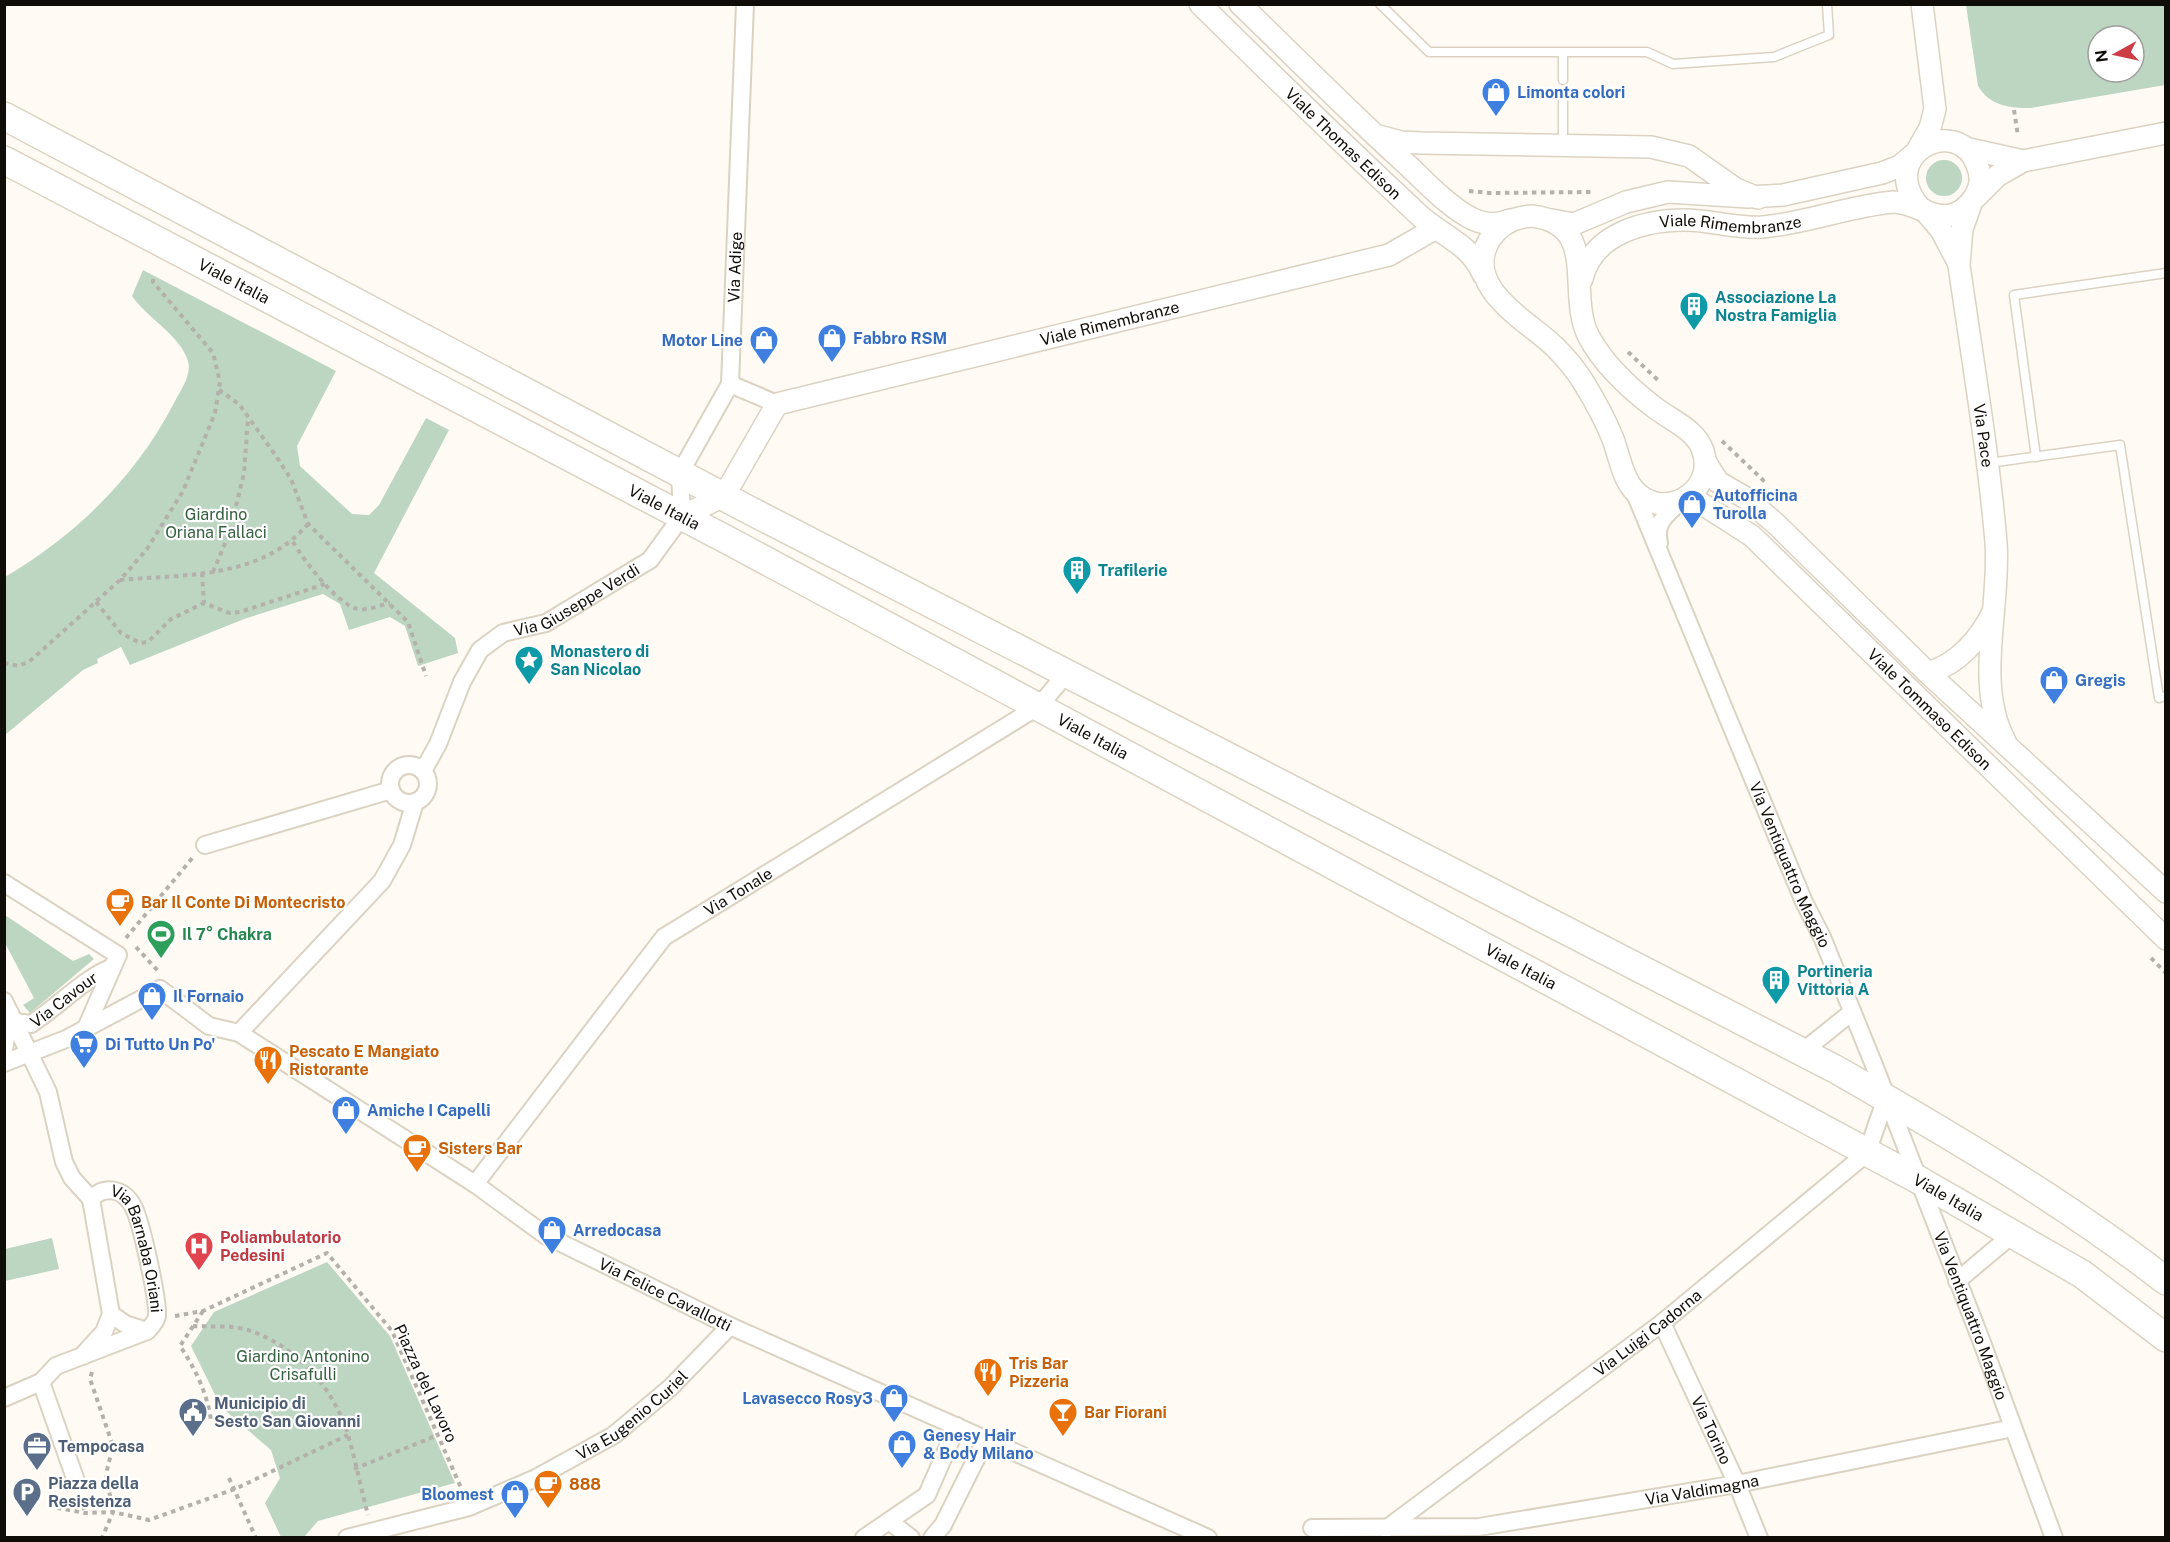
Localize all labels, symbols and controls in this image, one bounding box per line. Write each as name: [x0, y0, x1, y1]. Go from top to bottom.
north arrow: [2086, 24, 2146, 84]
text: N: [2091, 48, 2112, 64]
shop icon: Limonta colori: [1480, 76, 1512, 118]
place label: Limonta colori: [1517, 83, 1625, 102]
street label: Viale Thomas Edison: [1281, 84, 1405, 203]
street label: Viale Rimembranze: [1658, 211, 1803, 237]
street label: Via Adige: [724, 231, 746, 303]
street label: Viale Italia: [195, 255, 273, 308]
place label: Associazione La Nostra Famiglia: [1715, 288, 1836, 325]
building icon: Associazione La Nostra Famiglia: [1678, 290, 1710, 332]
street label: Viale Rimembranze: [1038, 297, 1181, 350]
shop icon: Fabbro RSM: [816, 322, 848, 364]
shop icon: Motor Line: [748, 324, 780, 366]
place label: Fabbro RSM: [853, 329, 947, 348]
place label: Motor Line: [662, 331, 743, 350]
street label: Via Pace: [1969, 402, 1997, 468]
street label: Viale Italia: [625, 481, 703, 534]
place label: Autofficina Turolla: [1713, 486, 1798, 523]
shop icon: Autofficina Turolla: [1676, 488, 1708, 530]
park label: Giardino Oriana Fallaci: [165, 505, 267, 542]
building icon: Trafilerie: [1061, 554, 1093, 596]
street label: Via Giuseppe Verdi: [512, 560, 643, 640]
place label: Trafilerie: [1098, 561, 1168, 580]
place label: Monastero di San Nicolao: [550, 642, 649, 679]
place icon: Monastero di San Nicolao: [513, 644, 545, 686]
street label: Viale Tommaso Edison: [1863, 645, 1995, 774]
shop icon: Gregis: [2038, 664, 2070, 706]
place label: Gregis: [2075, 671, 2126, 690]
street label: Viale Italia: [1054, 710, 1131, 764]
street label: Via Ventiquattro Maggio: [1745, 779, 1834, 950]
street label: Via Tonale: [701, 864, 776, 920]
cafe icon: Bar Il Conte Di Montecristo: [104, 886, 136, 928]
place label: Bar Il Conte Di Montecristo: [141, 893, 346, 912]
sports icon: Il 7° Chakra: [145, 918, 177, 960]
place label: Il 7° Chakra: [182, 925, 272, 944]
street label: Viale Italia: [1482, 940, 1560, 994]
place label: Portineria Vittoria A: [1797, 962, 1873, 999]
building icon: Portineria Vittoria A: [1760, 964, 1792, 1006]
street label: Via Cavour: [27, 968, 101, 1032]
shop icon: Il Fornaio: [136, 980, 168, 1022]
place label: Il Fornaio: [173, 987, 244, 1006]
supermarket icon: Di Tutto Un Po': [68, 1028, 100, 1070]
place label: Di Tutto Un Po': [105, 1035, 215, 1054]
place label: Pescato E Mangiato Ristorante: [289, 1042, 439, 1079]
restaurant icon: Pescato E Mangiato Ristorante: [252, 1044, 284, 1086]
shop icon: Amiche I Capelli: [330, 1094, 362, 1136]
place label: Amiche I Capelli: [367, 1101, 490, 1120]
cafe icon: Sisters Bar: [401, 1132, 433, 1174]
place label: Sisters Bar: [438, 1139, 523, 1158]
street label: Viale Italia: [1910, 1170, 1987, 1225]
street label: Via Barnaba Oriani: [108, 1181, 166, 1313]
shop icon: Arredocasa: [536, 1214, 568, 1256]
place label: Arredocasa: [573, 1221, 661, 1240]
place label: Poliambulatorio Pedesini: [220, 1228, 341, 1265]
street label: Via Ventiquattro Maggio: [1930, 1229, 2011, 1403]
hospital icon: Poliambulatorio Pedesini: [183, 1230, 215, 1272]
street label: Via Felice Cavallotti: [595, 1254, 735, 1335]
street label: Via Luigi Cadorna: [1590, 1285, 1705, 1380]
street label: Piazza del Lavoro: [390, 1321, 461, 1445]
park label: Giardino Antonino Crisafulli: [236, 1347, 370, 1384]
place label: Tris Bar Pizzeria: [1009, 1354, 1069, 1391]
restaurant icon: Tris Bar Pizzeria: [972, 1356, 1004, 1398]
street label: Via Eugenio Curiel: [573, 1367, 692, 1464]
shop icon: Lavasecco Rosy3: [878, 1382, 910, 1424]
place label: Lavasecco Rosy3: [742, 1389, 873, 1408]
street label: Via Torino: [1687, 1393, 1736, 1468]
place label: Municipio di Sesto San Giovanni: [214, 1394, 361, 1431]
public building icon: Municipio di Sesto San Giovanni: [177, 1396, 209, 1438]
bar icon: Bar Fiorani: [1047, 1396, 1079, 1438]
place label: Bar Fiorani: [1084, 1403, 1167, 1422]
place label: Genesy Hair & Body Milano: [923, 1426, 1034, 1463]
shop icon: Genesy Hair & Body Milano: [886, 1428, 918, 1470]
office icon: Tempocasa: [21, 1430, 53, 1472]
place label: Tempocasa: [58, 1437, 144, 1456]
cafe icon: 888: [532, 1468, 564, 1510]
street label: Via Valdimagna: [1644, 1471, 1760, 1509]
place label: Piazza della Resistenza: [48, 1474, 139, 1511]
place label: 888: [569, 1475, 601, 1494]
parking icon: Piazza della Resistenza: [11, 1476, 43, 1518]
shop icon: Bloomest: [499, 1478, 531, 1520]
place label: Bloomest: [421, 1485, 494, 1504]

